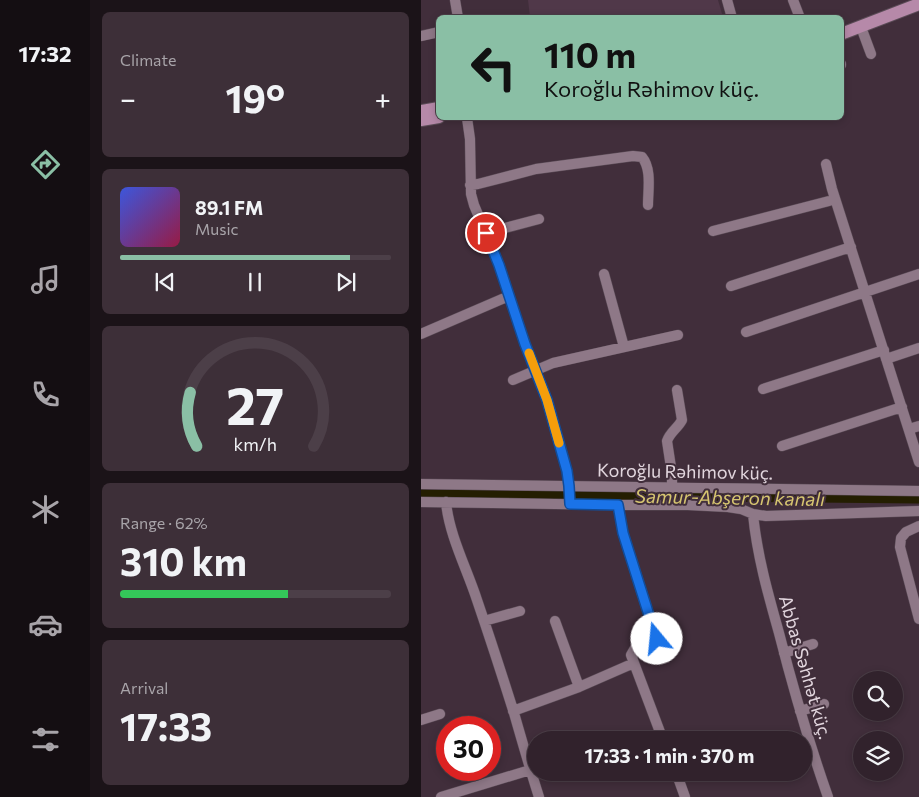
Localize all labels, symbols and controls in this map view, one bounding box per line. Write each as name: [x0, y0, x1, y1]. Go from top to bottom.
text: 110 m: [544, 32, 636, 75]
icon: left: [461, 35, 526, 100]
text: 17:32: [18, 40, 72, 67]
text: Climate: [120, 50, 176, 69]
text: 19°: [225, 74, 285, 121]
text: Koroğlu Rəhimov küç.: [544, 75, 759, 102]
text: −: [120, 81, 136, 115]
text: +: [375, 81, 391, 115]
icon: directions: [28, 147, 63, 182]
text: 89.1 FM: [195, 196, 263, 219]
pin: [465, 212, 507, 254]
text: Music: [195, 219, 239, 238]
icon: arrive: [472, 219, 500, 247]
icon: music: [28, 262, 63, 297]
icon: previous: [151, 268, 179, 296]
icon: pause: [241, 268, 269, 296]
icon: next: [332, 268, 360, 296]
text: 27: [227, 372, 284, 436]
icon: phone: [28, 377, 63, 412]
text: km/h: [234, 433, 277, 455]
street label: Koroğlu Rəhimov küç.: [597, 458, 773, 484]
water label: Samur-Abşeron kanalı: [635, 484, 825, 510]
icon: climate: [28, 492, 63, 527]
text: Range · 62%: [120, 513, 208, 532]
text: 310 km: [120, 537, 247, 584]
street label: Abbas Səhhət küç.: [775, 593, 837, 741]
icon: car: [28, 607, 63, 642]
position arrow: [630, 612, 682, 664]
map controls: [853, 671, 903, 781]
button: search: [853, 671, 903, 721]
text: Arrival: [120, 678, 168, 697]
text: 17:33: [120, 702, 212, 749]
speed limit sign: 30: [436, 716, 501, 781]
icon: filters: [28, 722, 63, 757]
button: layers: [853, 731, 903, 781]
text: 17:33 · 1 min · 370 m: [585, 744, 754, 767]

